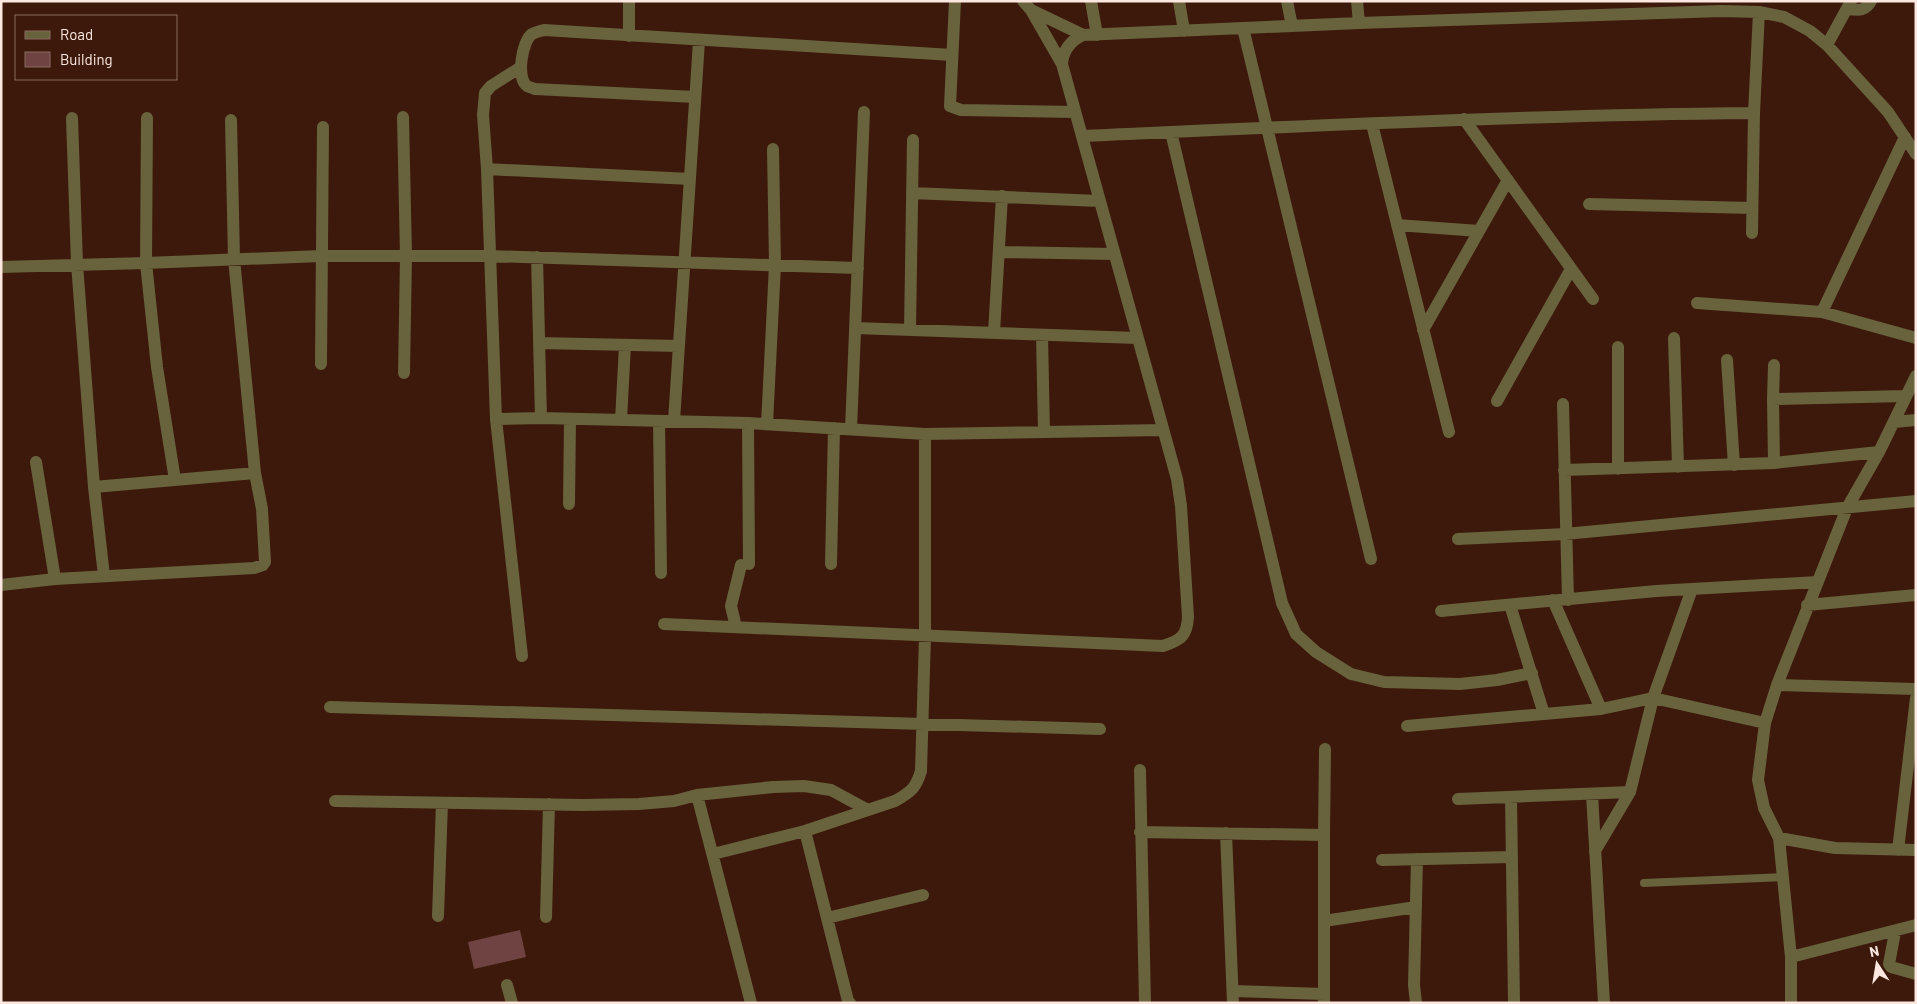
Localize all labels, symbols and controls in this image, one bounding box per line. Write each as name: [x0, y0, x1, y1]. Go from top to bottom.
legend: [15, 15, 178, 80]
text: Road: [60, 25, 93, 43]
text: Building: [60, 50, 113, 68]
north arrow: [1852, 939, 1902, 989]
text: N: [1868, 942, 1881, 960]

